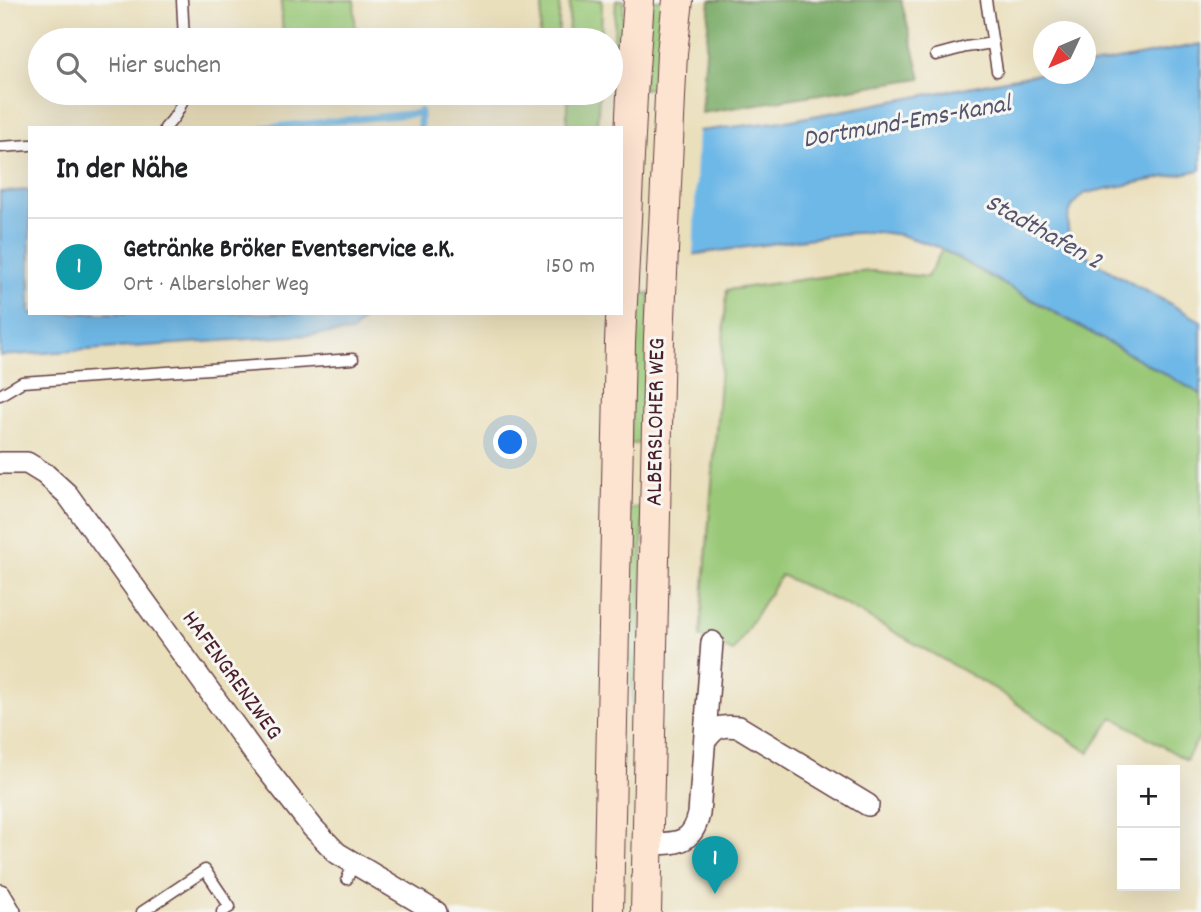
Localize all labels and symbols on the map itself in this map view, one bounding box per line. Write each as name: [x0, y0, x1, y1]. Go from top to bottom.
north arrow: [1033, 21, 1096, 84]
water label: Dortmund-Ems-Kanal: [800, 86, 1016, 159]
water label: Stadthafen 2: [978, 186, 1109, 281]
street label: ALBERSLOHER WEG: [639, 338, 675, 506]
your location: [493, 425, 527, 459]
street label: HAFENGRENZWEG: [172, 604, 290, 748]
pin: 1: [692, 836, 738, 894]

